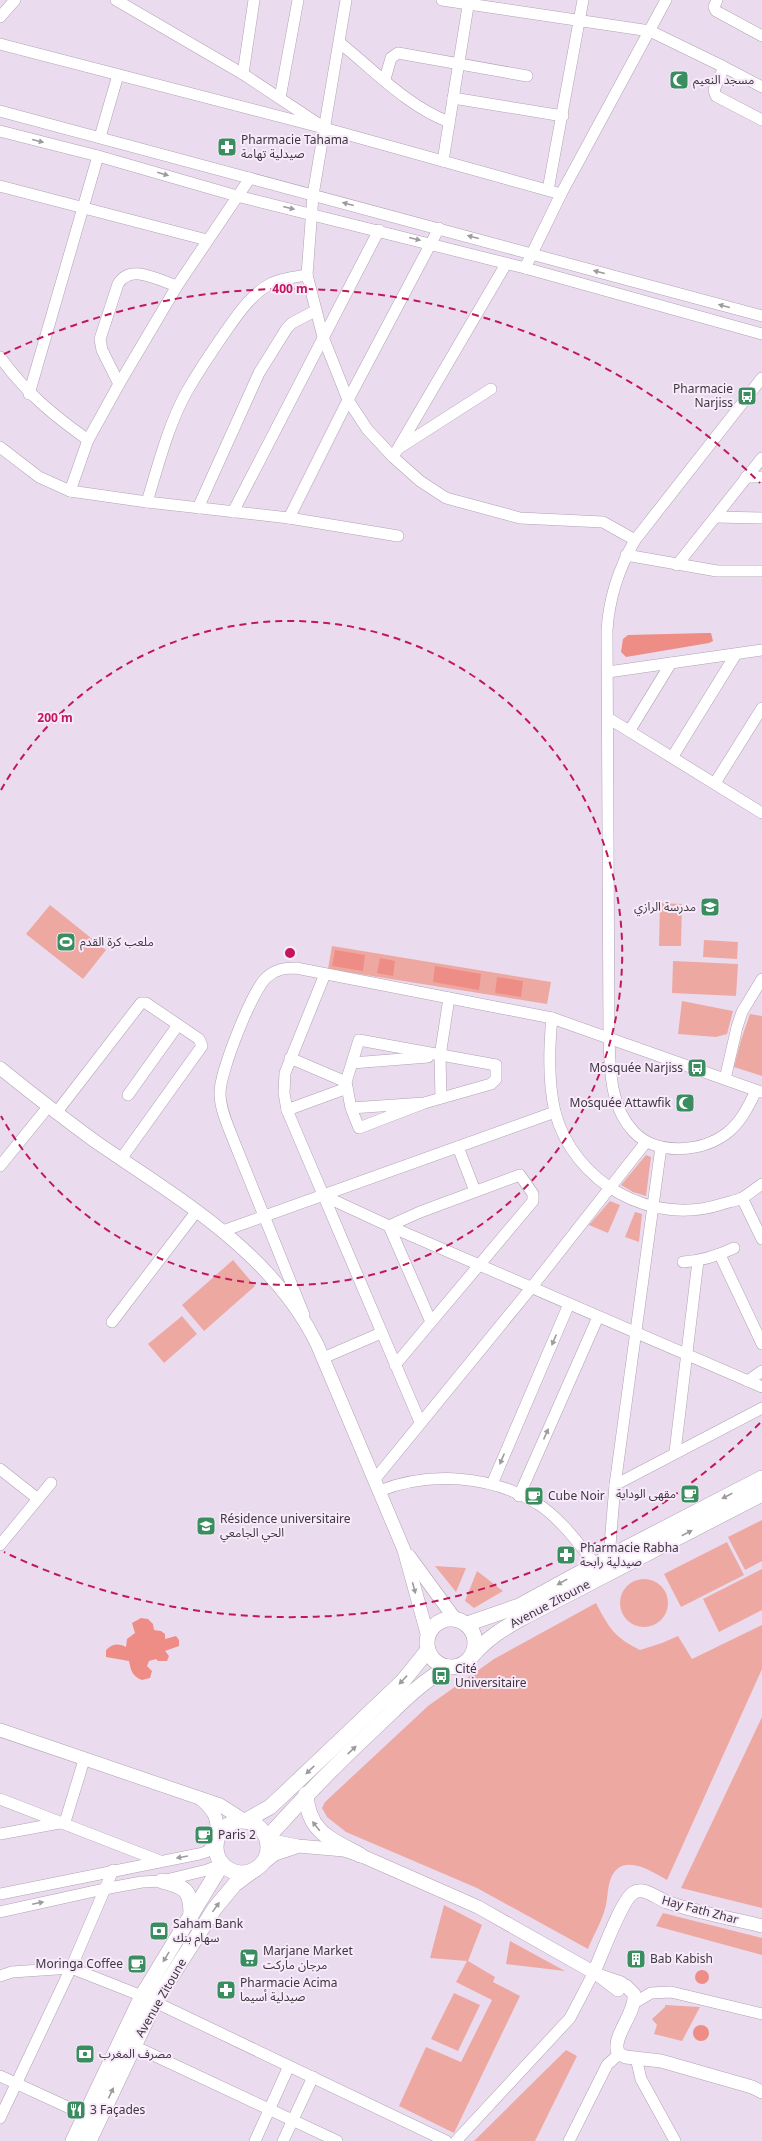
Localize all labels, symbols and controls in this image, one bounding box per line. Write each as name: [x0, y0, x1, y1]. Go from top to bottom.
mosque icon: مسجد النعيم: [668, 69, 690, 91]
place label: مسجد النعيم: [693, 71, 754, 89]
place label: Pharmacie Tahama صيدلية تهامة: [241, 131, 349, 162]
pharmacy icon: Pharmacie Tahama صيدلية تهامة: [216, 136, 238, 158]
one-way arrow: [32, 138, 44, 144]
one-way arrow: [158, 171, 170, 177]
one-way arrow: [342, 201, 354, 207]
one-way arrow: [283, 205, 295, 211]
one-way arrow: [467, 234, 480, 240]
one-way arrow: [409, 236, 421, 242]
one-way arrow: [593, 269, 605, 275]
text: 400 m: [272, 280, 308, 297]
one-way arrow: [718, 302, 731, 308]
place label: Pharmacie Narjiss: [673, 380, 733, 411]
bus stop icon: Pharmacie Narjiss: [736, 385, 758, 407]
text: 200 m: [37, 709, 73, 726]
school or university icon: مدرسة الرازي: [699, 896, 721, 918]
place label: مدرسة الرازي: [634, 898, 696, 917]
sports icon: ملعب كرة القدم: [55, 931, 77, 953]
place label: ملعب كرة القدم: [80, 933, 154, 951]
centre of rings: [283, 946, 297, 960]
bus stop icon: Mosquée Narjiss: [686, 1057, 708, 1079]
place label: Mosquée Narjiss: [589, 1059, 683, 1076]
mosque icon: Mosquée Attawfik: [674, 1092, 696, 1114]
place label: Mosquée Attawfik: [570, 1094, 672, 1111]
one-way arrow: [551, 1334, 557, 1346]
one-way arrow: [544, 1428, 550, 1440]
one-way arrow: [499, 1454, 505, 1466]
cafe icon: مقهى الوداية: [679, 1483, 701, 1505]
cafe icon: Cube Noir: [523, 1485, 545, 1507]
place label: مقهى الوداية: [616, 1485, 676, 1502]
place label: Cube Noir: [548, 1487, 605, 1504]
one-way arrow: [722, 1493, 733, 1500]
place label: Résidence universitaire الحي الجامعي: [220, 1510, 351, 1543]
school or university icon: Résidence universitaire الحي الجامعي: [195, 1515, 217, 1537]
one-way arrow: [681, 1529, 692, 1536]
place label: Pharmacie Rabha صيدلية رابحة: [580, 1539, 679, 1570]
pharmacy icon: Pharmacie Rabha صيدلية رابحة: [555, 1544, 577, 1566]
street label: Avenue Zitoune: [507, 1575, 593, 1632]
one-way arrow: [556, 1579, 568, 1586]
one-way arrow: [412, 1581, 418, 1594]
place label: Cité Universitaire: [455, 1660, 527, 1691]
bus stop icon: Cité Universitaire: [430, 1665, 452, 1687]
one-way arrow: [399, 1675, 408, 1686]
one-way arrow: [347, 1745, 357, 1754]
one-way arrow: [305, 1766, 315, 1775]
one-way arrow: [312, 1821, 321, 1832]
cafe icon: Paris 2: [193, 1824, 215, 1846]
place label: Paris 2: [218, 1826, 256, 1843]
one-way arrow: [176, 1854, 188, 1860]
street label: Hay Fath Zhar: [660, 1891, 740, 1928]
one-way arrow: [32, 1900, 44, 1906]
one-way arrow: [212, 1901, 220, 1912]
place label: Saham Bank سهام بنك: [173, 1915, 244, 1947]
bank icon: Saham Bank سهام بنك: [148, 1920, 170, 1942]
place label: Marjane Market مرجان ماركت: [263, 1942, 353, 1973]
supermarket icon: Marjane Market مرجان ماركت: [238, 1947, 260, 1969]
building icon: Bab Kabish: [625, 1948, 647, 1970]
place label: Bab Kabish: [650, 1950, 713, 1967]
one-way arrow: [162, 1951, 169, 1963]
cafe icon: Moringa Coffee: [126, 1953, 148, 1975]
place label: Moringa Coffee: [36, 1955, 123, 1972]
street label: Avenue Zitoune: [131, 1955, 190, 2040]
place label: Pharmacie Acima صيدلية أسيما: [240, 1974, 338, 2005]
pharmacy icon: Pharmacie Acima صيدلية أسيما: [215, 1979, 237, 2001]
bank icon: مصرف المغرب: [74, 2043, 96, 2065]
place label: مصرف المغرب: [99, 2045, 172, 2062]
one-way arrow: [108, 2087, 114, 2099]
restaurant icon: 3 Façades: [65, 2099, 87, 2121]
place label: 3 Façades: [90, 2101, 146, 2118]

